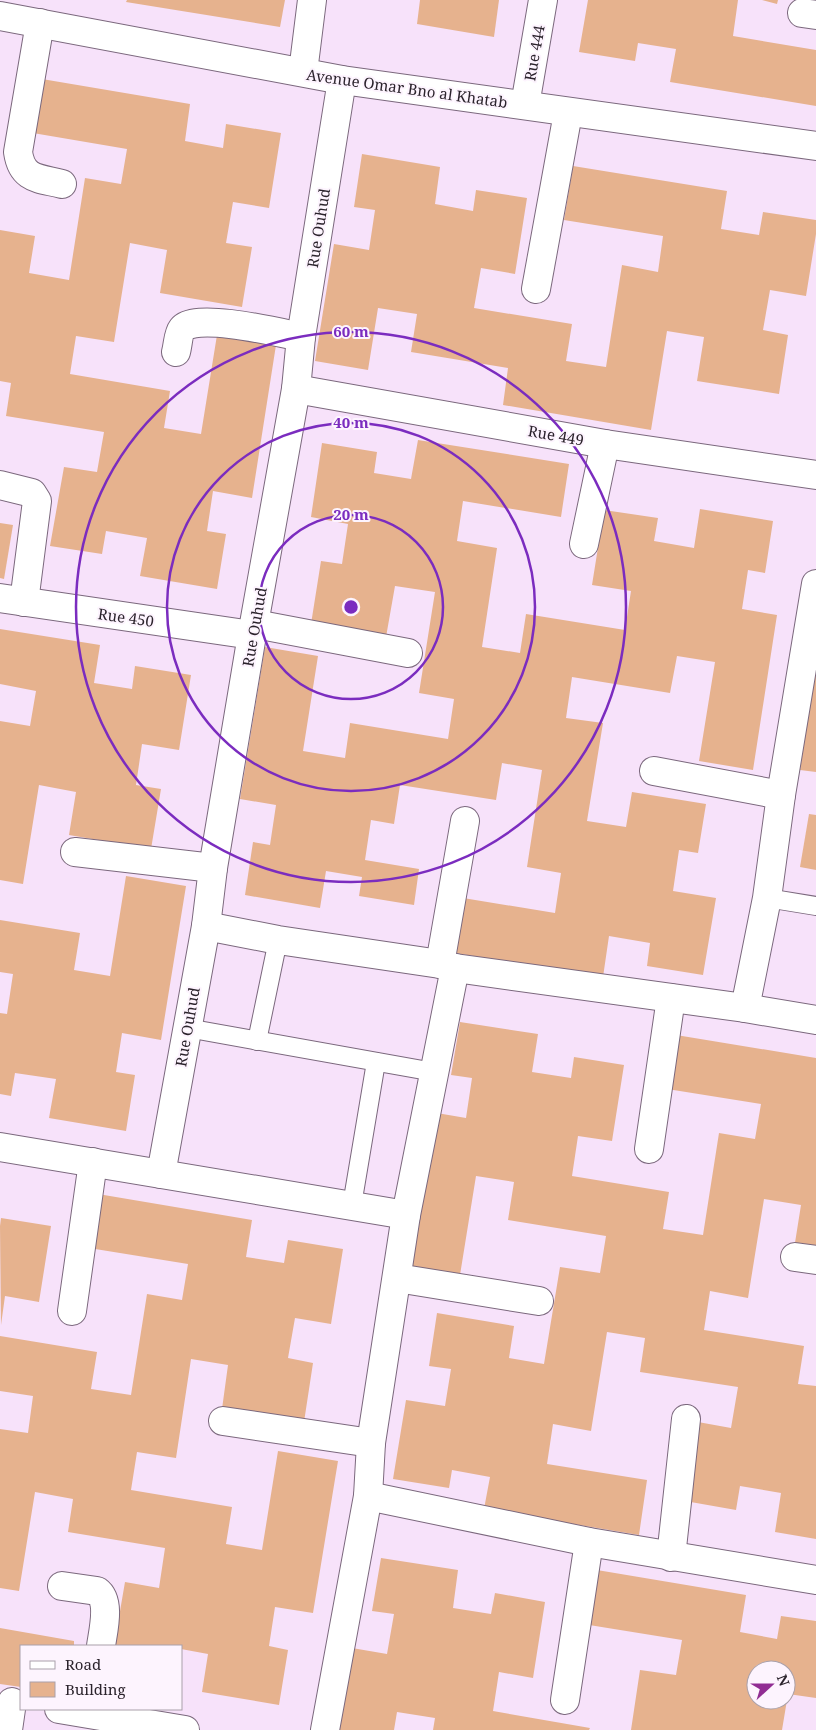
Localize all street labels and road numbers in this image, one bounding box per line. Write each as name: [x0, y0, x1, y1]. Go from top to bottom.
street label: Rue 444: [519, 23, 549, 83]
street label: Avenue Omar Bno al Khatab: [305, 64, 509, 112]
street label: Rue Ouhud: [302, 187, 334, 269]
street label: Rue 449: [526, 420, 586, 450]
street label: Rue Ouhud: [237, 586, 271, 668]
street label: Rue 450: [97, 603, 155, 631]
street label: Rue Ouhud: [170, 986, 204, 1068]

